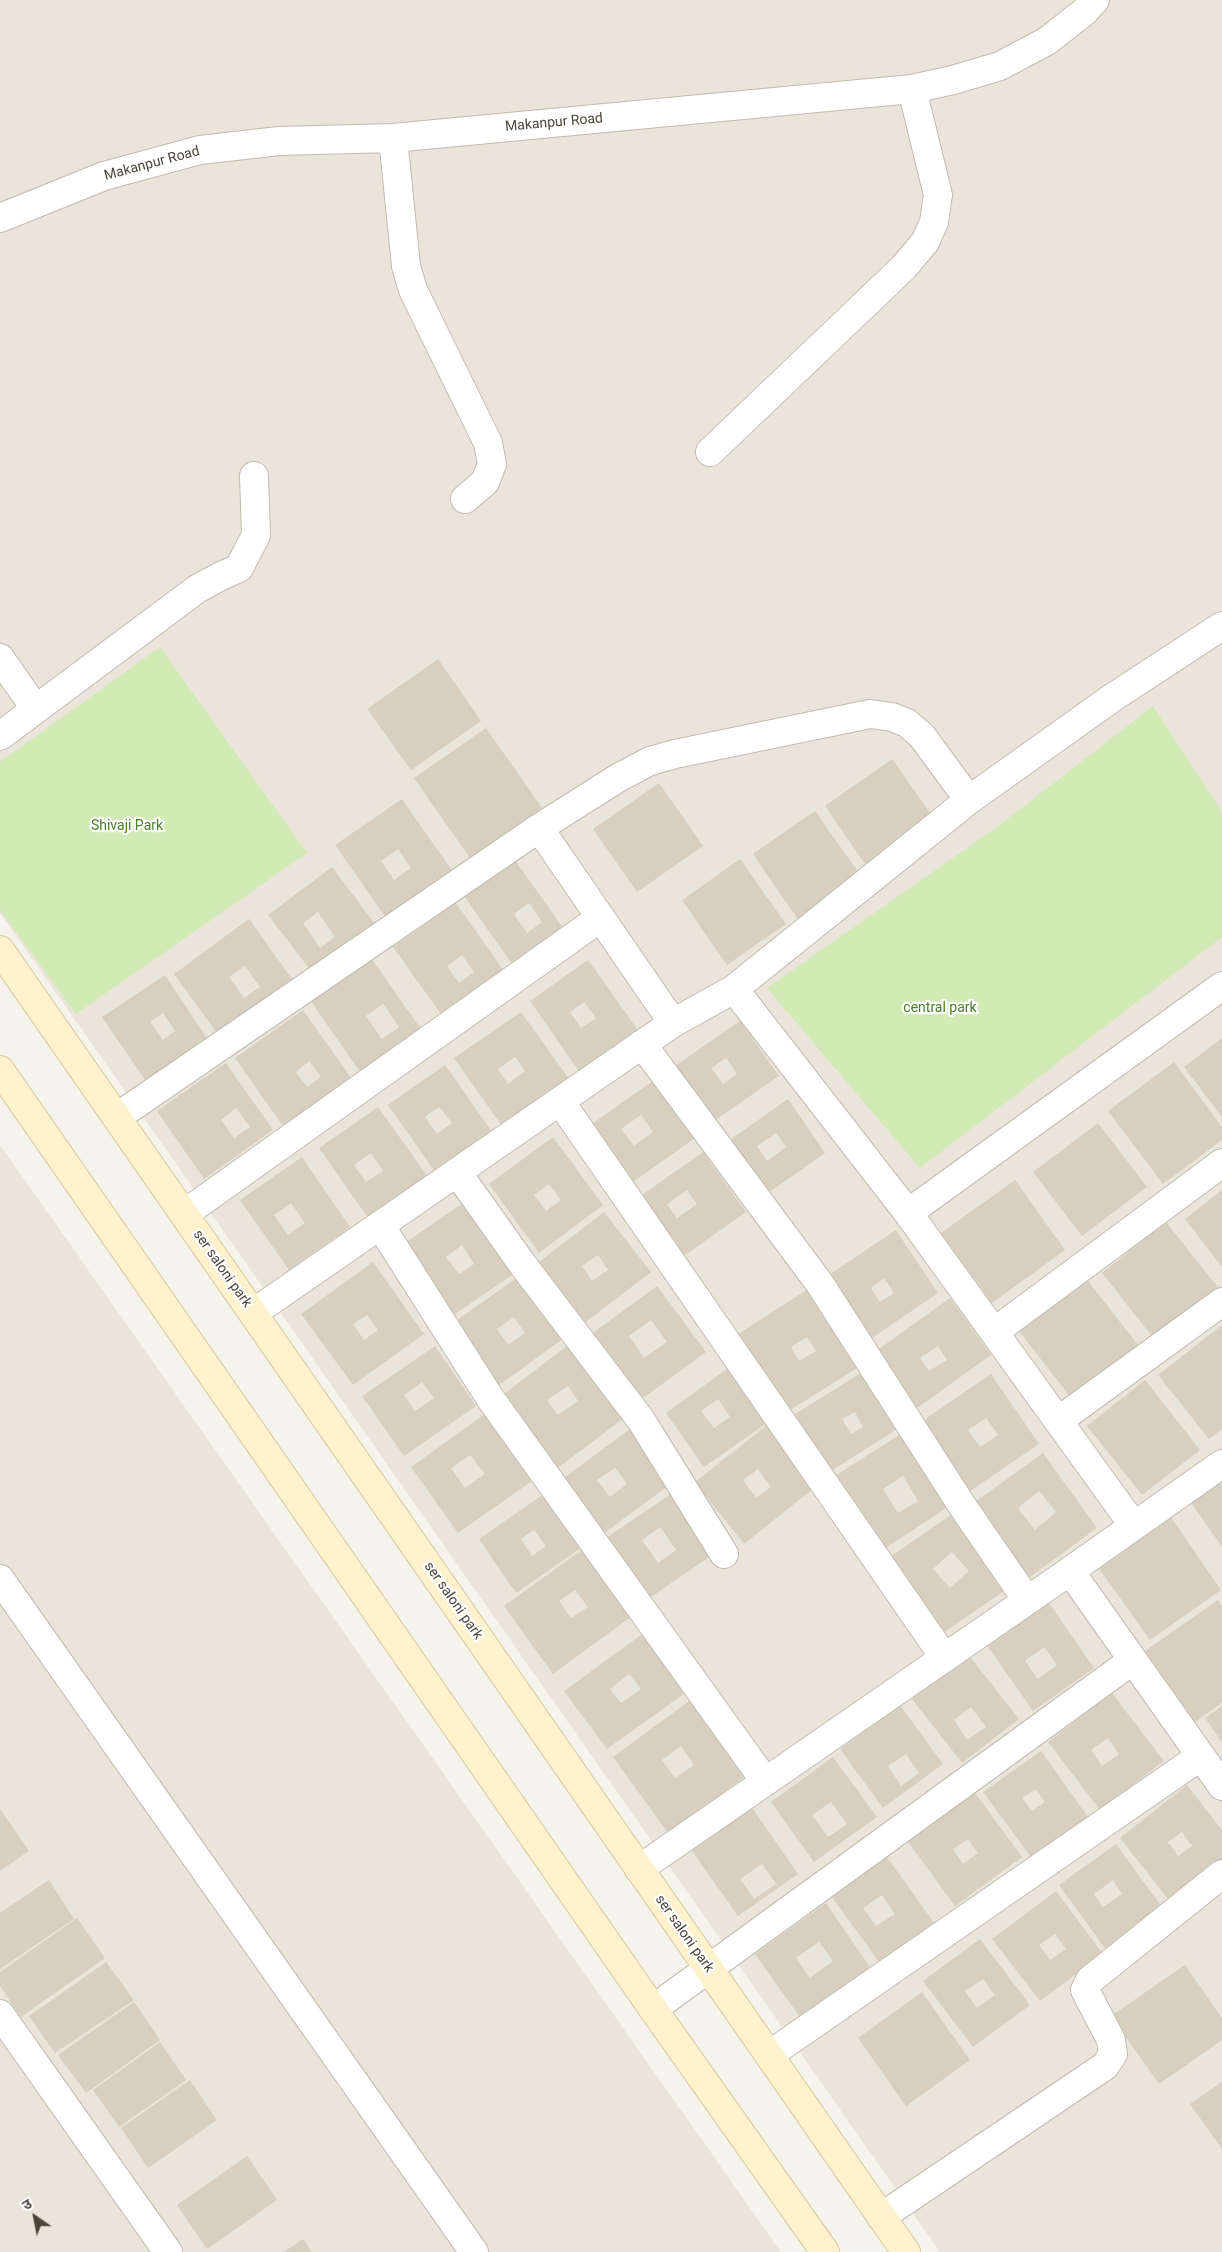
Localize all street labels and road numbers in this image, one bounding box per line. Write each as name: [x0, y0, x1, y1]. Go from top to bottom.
street label: Makanpur Road: [504, 110, 604, 136]
street label: Makanpur Road: [102, 143, 202, 185]
street label: ser saloni park: [189, 1227, 255, 1311]
street label: ser saloni park: [420, 1559, 486, 1643]
street label: ser saloni park: [651, 1892, 717, 1976]

